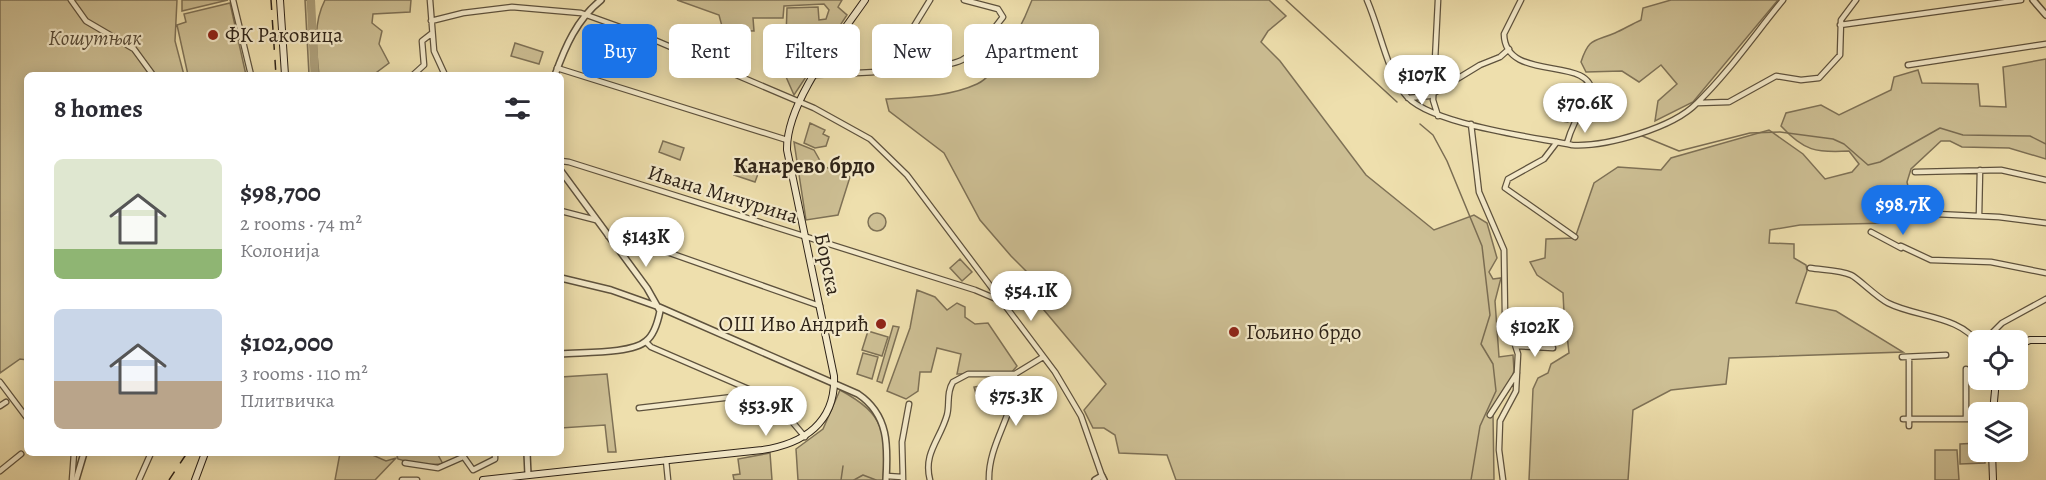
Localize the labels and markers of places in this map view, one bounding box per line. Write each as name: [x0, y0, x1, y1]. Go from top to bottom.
place label: ФК Раковица: [225, 21, 343, 49]
marker: ФК Раковица: [206, 28, 220, 42]
pin: $107K: [1380, 55, 1464, 106]
pin: $70.6K: [1536, 83, 1634, 134]
pin: $98.7K: [1854, 185, 1952, 236]
pin: $143K: [604, 217, 688, 268]
pin: $54.1K: [982, 271, 1080, 322]
pin: $102K: [1493, 307, 1577, 358]
place label: ОШ Иво Андрић: [719, 310, 869, 338]
marker: ОШ Иво Андрић: [874, 317, 888, 331]
place label: Гољино брдо: [1246, 318, 1361, 346]
marker: Гољино брдо: [1227, 325, 1241, 339]
pin: $75.3K: [967, 376, 1065, 427]
pin: $53.9K: [717, 386, 815, 437]

